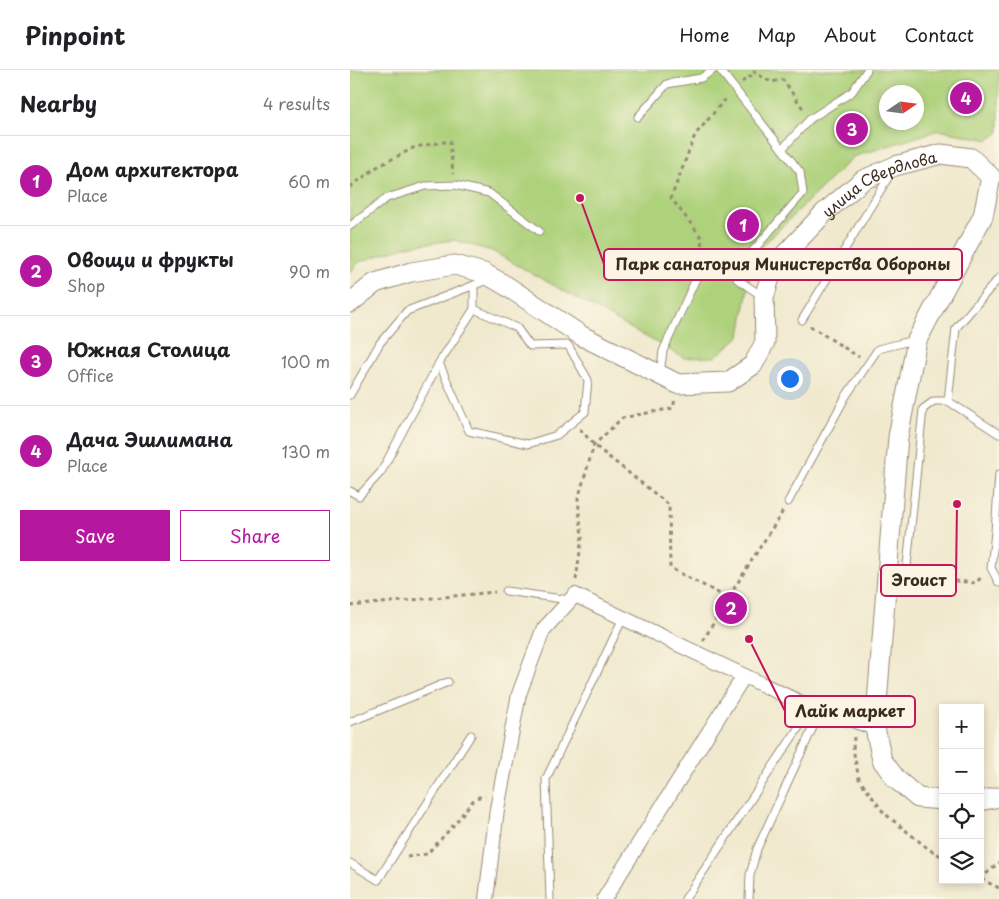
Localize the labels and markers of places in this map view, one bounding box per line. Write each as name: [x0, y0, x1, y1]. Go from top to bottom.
pin: 4: [950, 79, 982, 117]
pin: 3: [836, 110, 868, 148]
pin: 1: [727, 206, 759, 244]
callout: Парк санатория Министерства Обороны: [604, 249, 962, 280]
callout: Эгоист: [881, 565, 956, 596]
pin: 2: [715, 589, 747, 627]
callout: Лайк маркет: [785, 696, 915, 727]

